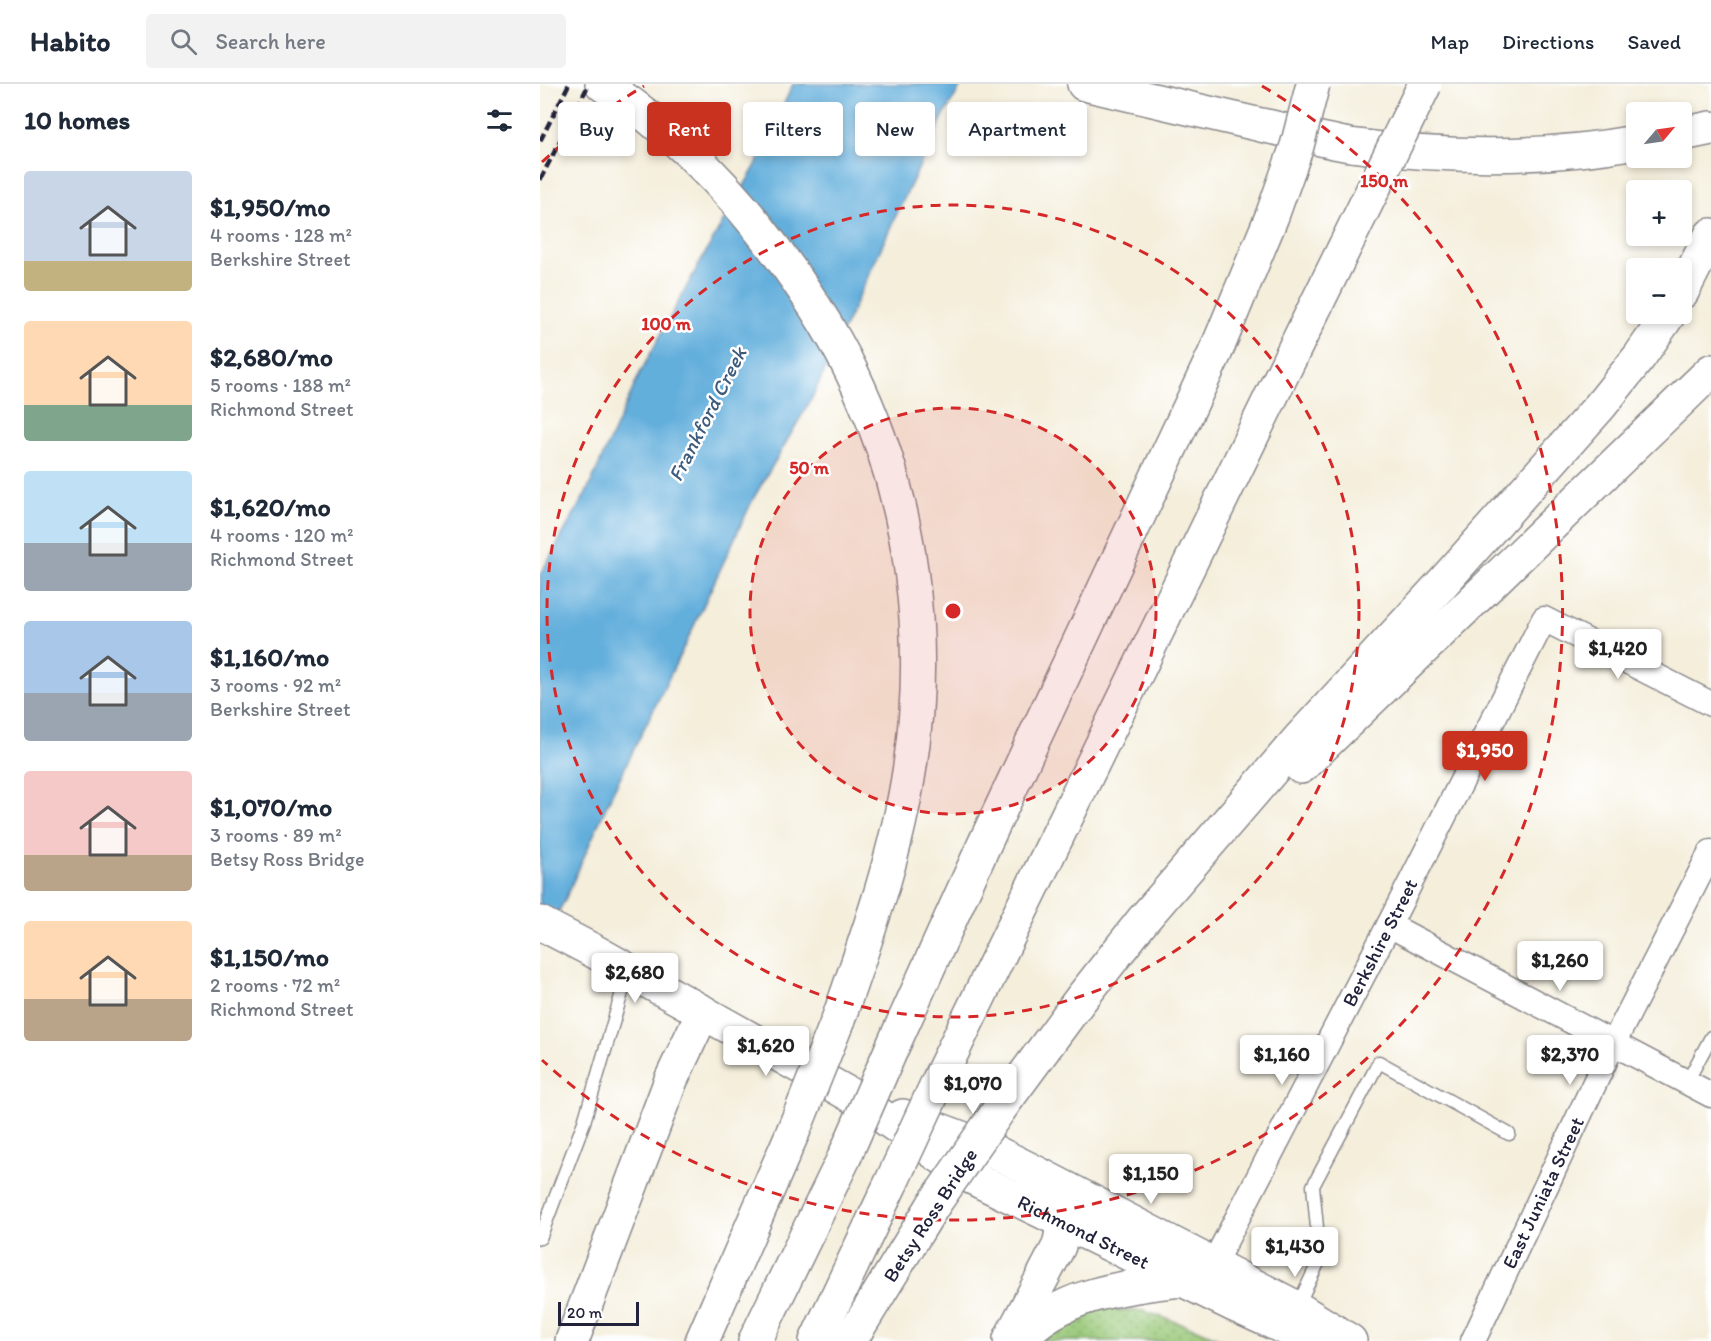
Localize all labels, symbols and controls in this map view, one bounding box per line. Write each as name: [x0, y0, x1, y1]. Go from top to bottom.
search box: [146, 14, 566, 68]
text: Habito: [30, 24, 110, 58]
icon: search: [167, 25, 200, 58]
text: Search here: [215, 28, 326, 55]
text: Map: [1431, 29, 1469, 54]
text: Directions: [1502, 29, 1594, 54]
text: Saved: [1627, 29, 1681, 54]
chip: Buy: [558, 102, 635, 156]
chip: Rent: [647, 102, 731, 156]
chip: Filters: [743, 102, 843, 156]
chip: New: [855, 102, 935, 156]
chip: Apartment: [947, 102, 1087, 156]
north arrow: [1626, 102, 1692, 168]
map controls: [1626, 102, 1692, 324]
text: 10 homes: [24, 104, 130, 136]
icon: filters: [483, 104, 516, 137]
text: 150 m: [1360, 170, 1409, 192]
button: +: [1626, 180, 1692, 246]
text: $1,950/mo: [210, 191, 331, 223]
icon: home: [72, 195, 144, 267]
text: 4 rooms · 128 m²: [210, 223, 352, 247]
text: Berkshire Street: [210, 247, 350, 271]
button: −: [1626, 258, 1692, 324]
text: 100 m: [641, 313, 692, 335]
text: $2,680/mo: [210, 341, 333, 373]
water label: Frankford Creek: [662, 342, 752, 485]
icon: home: [72, 345, 144, 417]
text: 5 rooms · 188 m²: [210, 373, 351, 397]
text: Richmond Street: [210, 397, 354, 421]
text: 50 m: [789, 457, 830, 479]
text: $1,620/mo: [210, 491, 331, 523]
icon: home: [72, 495, 144, 567]
text: 4 rooms · 120 m²: [210, 523, 353, 547]
text: Richmond Street: [210, 547, 354, 571]
centre of rings: [943, 601, 963, 621]
pin: $1,420: [1569, 629, 1667, 680]
text: $1,420: [1588, 636, 1648, 660]
text: $1,160/mo: [210, 641, 329, 673]
icon: home: [72, 645, 144, 717]
text: 3 rooms · 92 m²: [210, 673, 341, 697]
text: Berkshire Street: [210, 697, 350, 721]
pin: $1,950: [1436, 731, 1534, 782]
text: $1,950: [1456, 738, 1514, 762]
text: $1,070/mo: [210, 791, 332, 823]
icon: home: [72, 795, 144, 867]
text: 3 rooms · 89 m²: [210, 823, 342, 847]
text: Betsy Ross Bridge: [210, 847, 365, 871]
street label: Berkshire Street: [1337, 874, 1423, 1011]
text: $1,150/mo: [210, 941, 329, 973]
pin: $1,260: [1511, 941, 1609, 992]
icon: home: [72, 945, 144, 1017]
text: $1,260: [1531, 948, 1589, 972]
pin: $2,680: [586, 953, 684, 1004]
text: $2,680: [605, 960, 665, 984]
text: 2 rooms · 72 m²: [210, 973, 340, 997]
text: Richmond Street: [210, 997, 354, 1021]
pin: $1,620: [717, 1026, 815, 1077]
text: $1,620: [737, 1033, 795, 1057]
pin: $1,160: [1233, 1035, 1331, 1086]
pin: $2,370: [1521, 1035, 1619, 1086]
text: $1,160: [1254, 1042, 1310, 1066]
text: $2,370: [1541, 1042, 1599, 1066]
pin: $1,070: [924, 1064, 1022, 1115]
text: $1,070: [944, 1071, 1002, 1095]
street label: East Juniata Street: [1497, 1113, 1589, 1272]
street label: Betsy Ross Bridge: [878, 1144, 982, 1286]
pin: $1,150: [1102, 1154, 1200, 1205]
text: $1,150: [1123, 1161, 1179, 1185]
street label: Richmond Street: [1014, 1190, 1154, 1274]
pin: $1,430: [1246, 1227, 1344, 1278]
text: $1,430: [1265, 1234, 1325, 1258]
scale bar: [558, 1299, 639, 1326]
text: 20 m: [567, 1303, 602, 1322]

